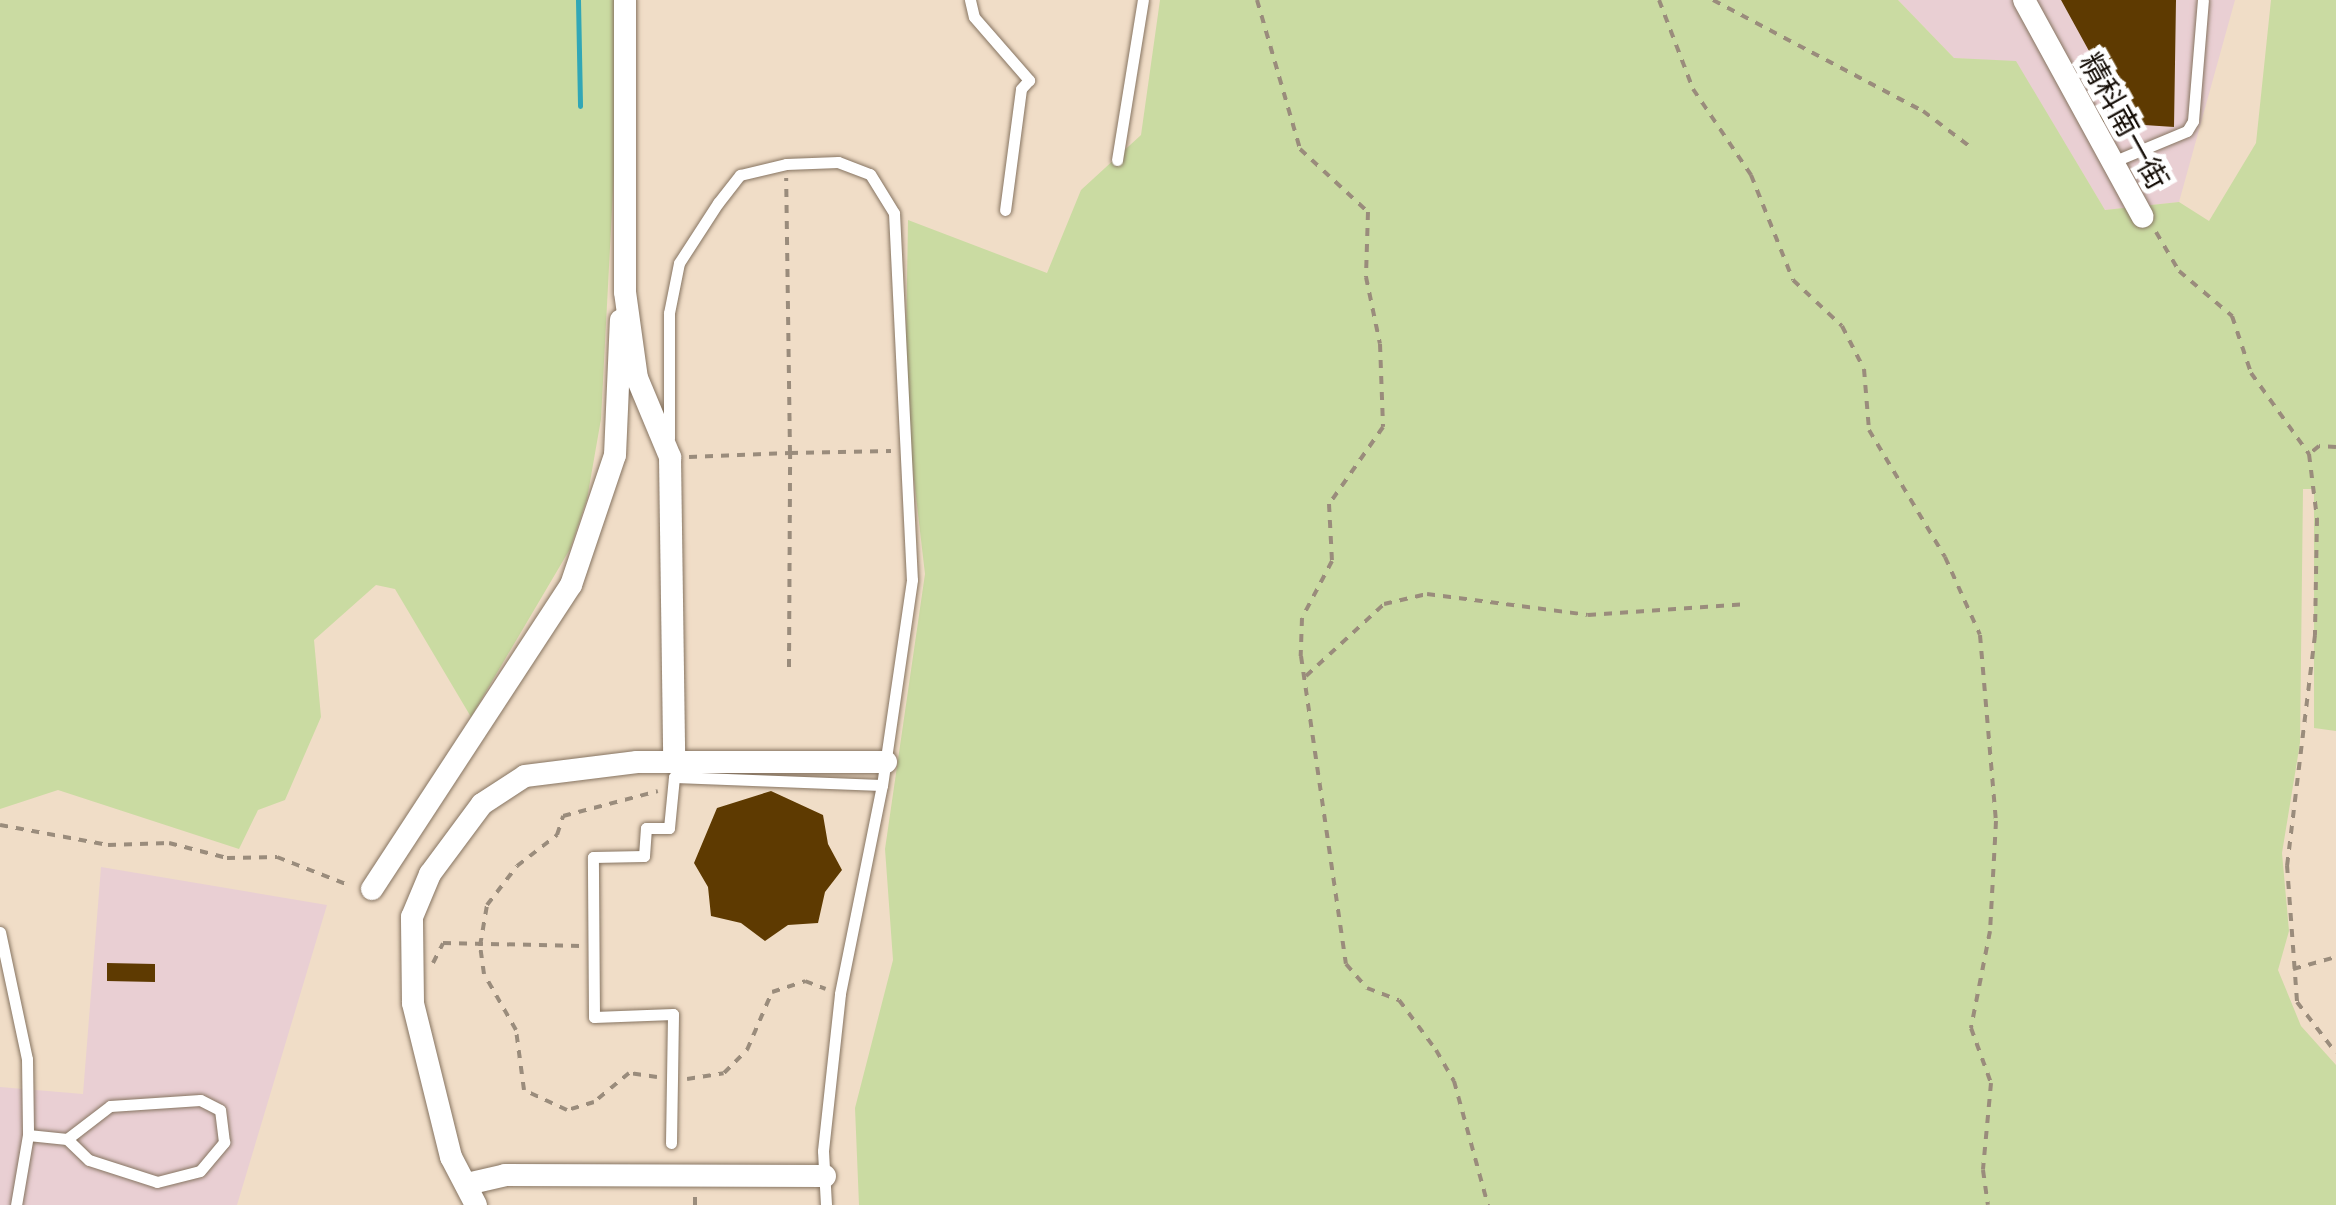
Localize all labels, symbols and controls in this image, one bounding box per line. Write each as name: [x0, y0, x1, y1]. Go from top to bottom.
street label: 精科南一街: [2072, 47, 2176, 195]

